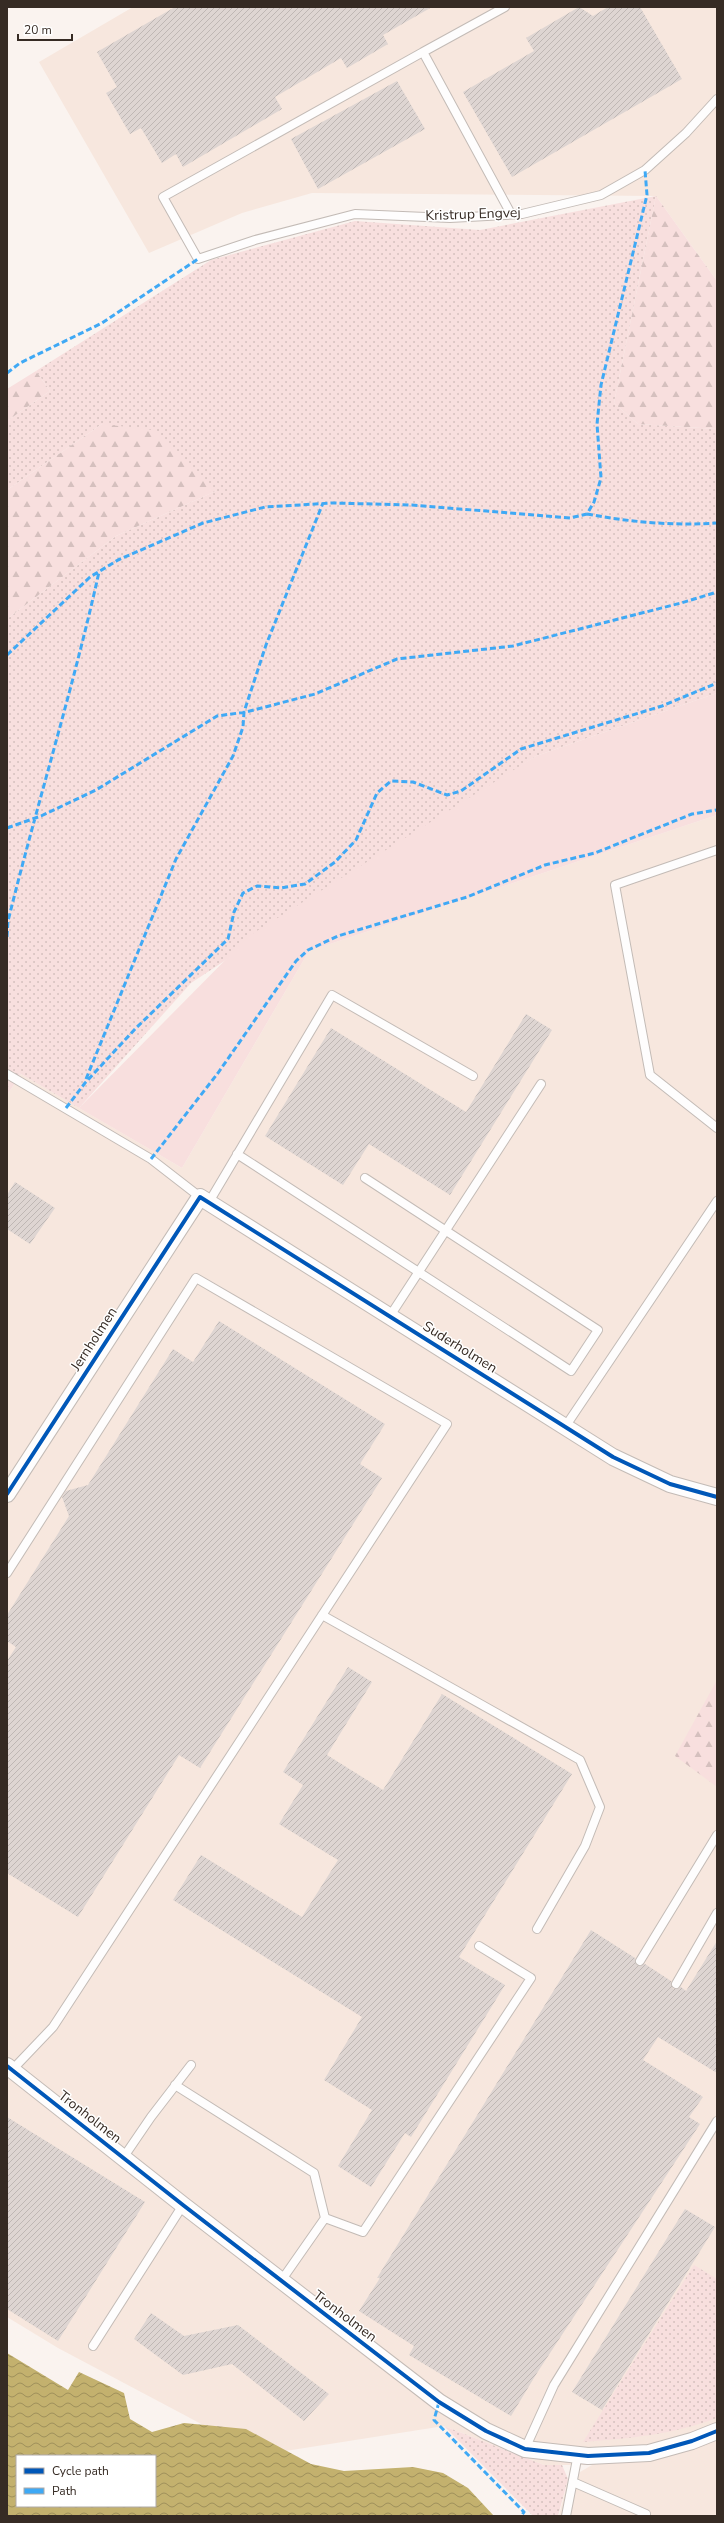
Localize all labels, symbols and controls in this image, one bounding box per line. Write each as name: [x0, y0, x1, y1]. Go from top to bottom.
scale bar: [18, 16, 72, 42]
text: 20 m: [24, 22, 52, 38]
street label: Kristrup Engvej: [425, 203, 521, 225]
street label: Jernholmen: [66, 1304, 122, 1375]
street label: Suderholmen: [419, 1317, 501, 1377]
street label: Tronholmen: [54, 2086, 126, 2148]
street label: Tronholmen: [309, 2286, 381, 2346]
legend: [16, 2455, 156, 2507]
text: Cycle path: [52, 2463, 109, 2479]
text: Path: [52, 2483, 77, 2499]

